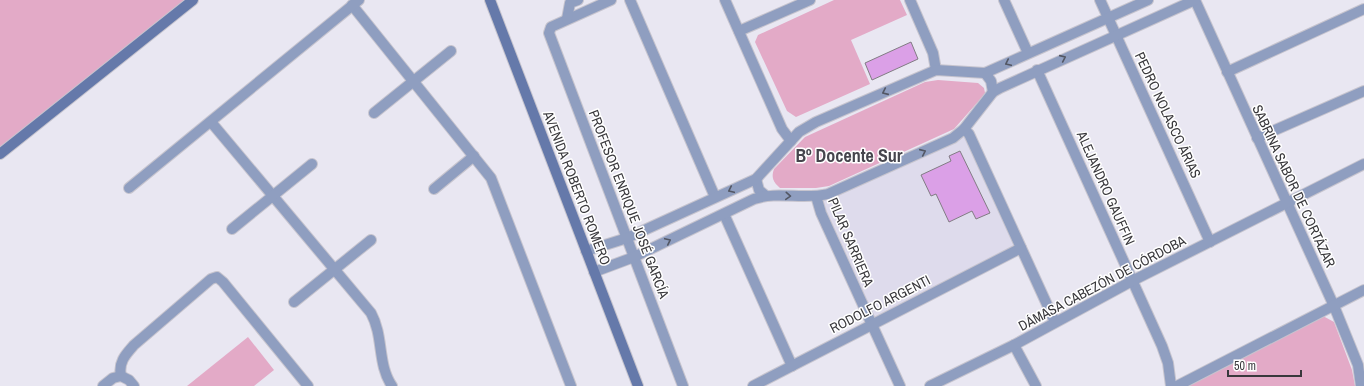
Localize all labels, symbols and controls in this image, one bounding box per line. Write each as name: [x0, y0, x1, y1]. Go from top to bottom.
street label: PEDRO NOLASCO ÁRIAS: [1131, 49, 1205, 181]
one-way arrow: [1060, 55, 1067, 63]
one-way arrow: [1005, 58, 1013, 66]
one-way arrow: [882, 87, 889, 95]
street label: SABRINA SABOR DE CORTÁZAR: [1248, 102, 1340, 270]
street label: PROFESOR ENRIQUE JOSÉ GARCÍA: [585, 107, 673, 301]
street label: AVENIDA ROBERTO ROMERO: [539, 108, 615, 268]
street label: ALEJANDRO GAUFFIN: [1072, 127, 1139, 248]
district label: Bº Docente Sur: [795, 143, 903, 168]
one-way arrow: [919, 149, 927, 157]
one-way arrow: [728, 185, 736, 193]
one-way arrow: [785, 191, 791, 200]
street label: PILAR SARRIERA: [824, 195, 878, 290]
street label: DÁMASA CABEZÓN DE CÓRDOBA: [1015, 231, 1189, 335]
one-way arrow: [664, 238, 672, 246]
street label: RODOLFO ARGENTI: [827, 271, 933, 337]
scale bar: [1228, 352, 1301, 378]
text: 50 m: [1234, 358, 1256, 374]

